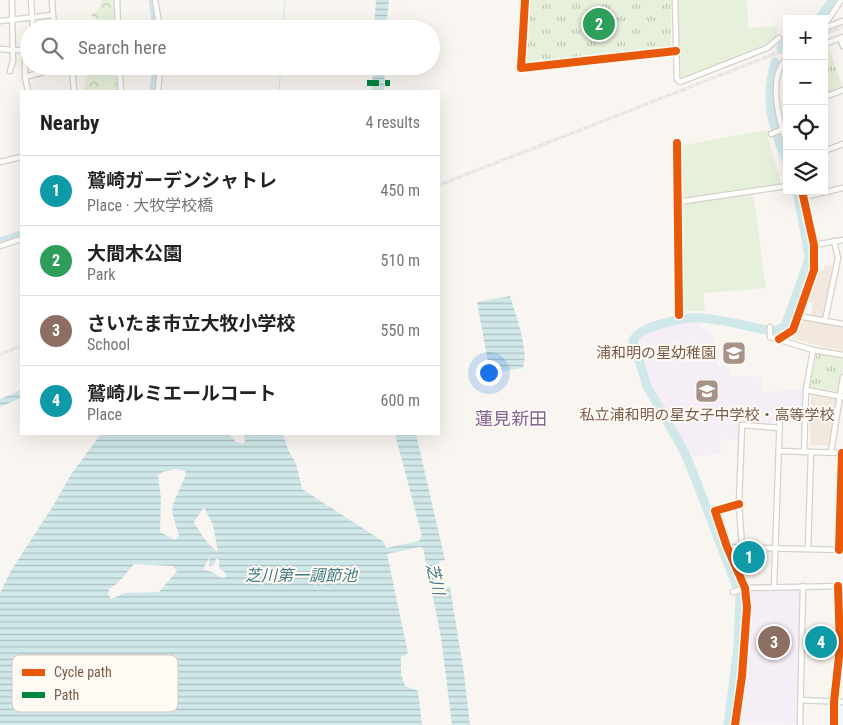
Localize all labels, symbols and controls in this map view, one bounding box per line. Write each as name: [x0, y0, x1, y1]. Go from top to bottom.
pin: 2: [583, 5, 615, 43]
map controls: [783, 15, 828, 195]
button: +: [783, 15, 828, 60]
search box: [20, 20, 440, 75]
icon: search: [38, 34, 66, 62]
text: Search here: [78, 36, 166, 59]
button: −: [783, 60, 828, 105]
button: locate: [783, 105, 828, 150]
text: Nearby: [40, 111, 99, 135]
text: 4 results: [365, 113, 420, 132]
button: layers: [783, 150, 828, 195]
text: 鷲崎ガーデンシャトレ: [87, 169, 277, 192]
text: 1: [52, 181, 60, 200]
text: 450 m: [381, 181, 420, 200]
text: Place · 大牧学校橋: [87, 196, 213, 215]
text: 大間木公園: [87, 242, 182, 265]
text: 2: [52, 251, 60, 270]
text: 510 m: [381, 251, 420, 270]
text: Park: [87, 265, 116, 284]
text: さいたま市立大牧小学校: [87, 312, 295, 335]
text: 3: [52, 321, 60, 340]
text: 550 m: [381, 321, 420, 340]
text: School: [87, 335, 130, 354]
school or university icon: 浦和明の星幼稚園: [721, 340, 747, 366]
place label: 浦和明の星幼稚園: [596, 344, 716, 362]
your location: [476, 360, 502, 386]
school or university icon: 私立浦和明の星女子中学校・高等学校: [694, 378, 720, 404]
text: 鷲崎ルミエールコート: [87, 382, 277, 405]
text: 4: [52, 391, 60, 410]
text: 600 m: [381, 391, 420, 410]
text: Place: [87, 405, 122, 424]
place label: 私立浦和明の星女子中学校・高等学校: [579, 406, 835, 424]
district label: 蓮見新田: [475, 408, 547, 429]
pin: 1: [733, 538, 765, 576]
water label: 芝川: [423, 561, 449, 599]
water label: 芝川第一調節池: [245, 566, 359, 585]
pin: 3: [758, 623, 790, 661]
pin: 4: [805, 623, 837, 661]
legend: [12, 655, 178, 712]
text: Cycle path: [54, 664, 112, 680]
text: Path: [54, 687, 79, 703]

